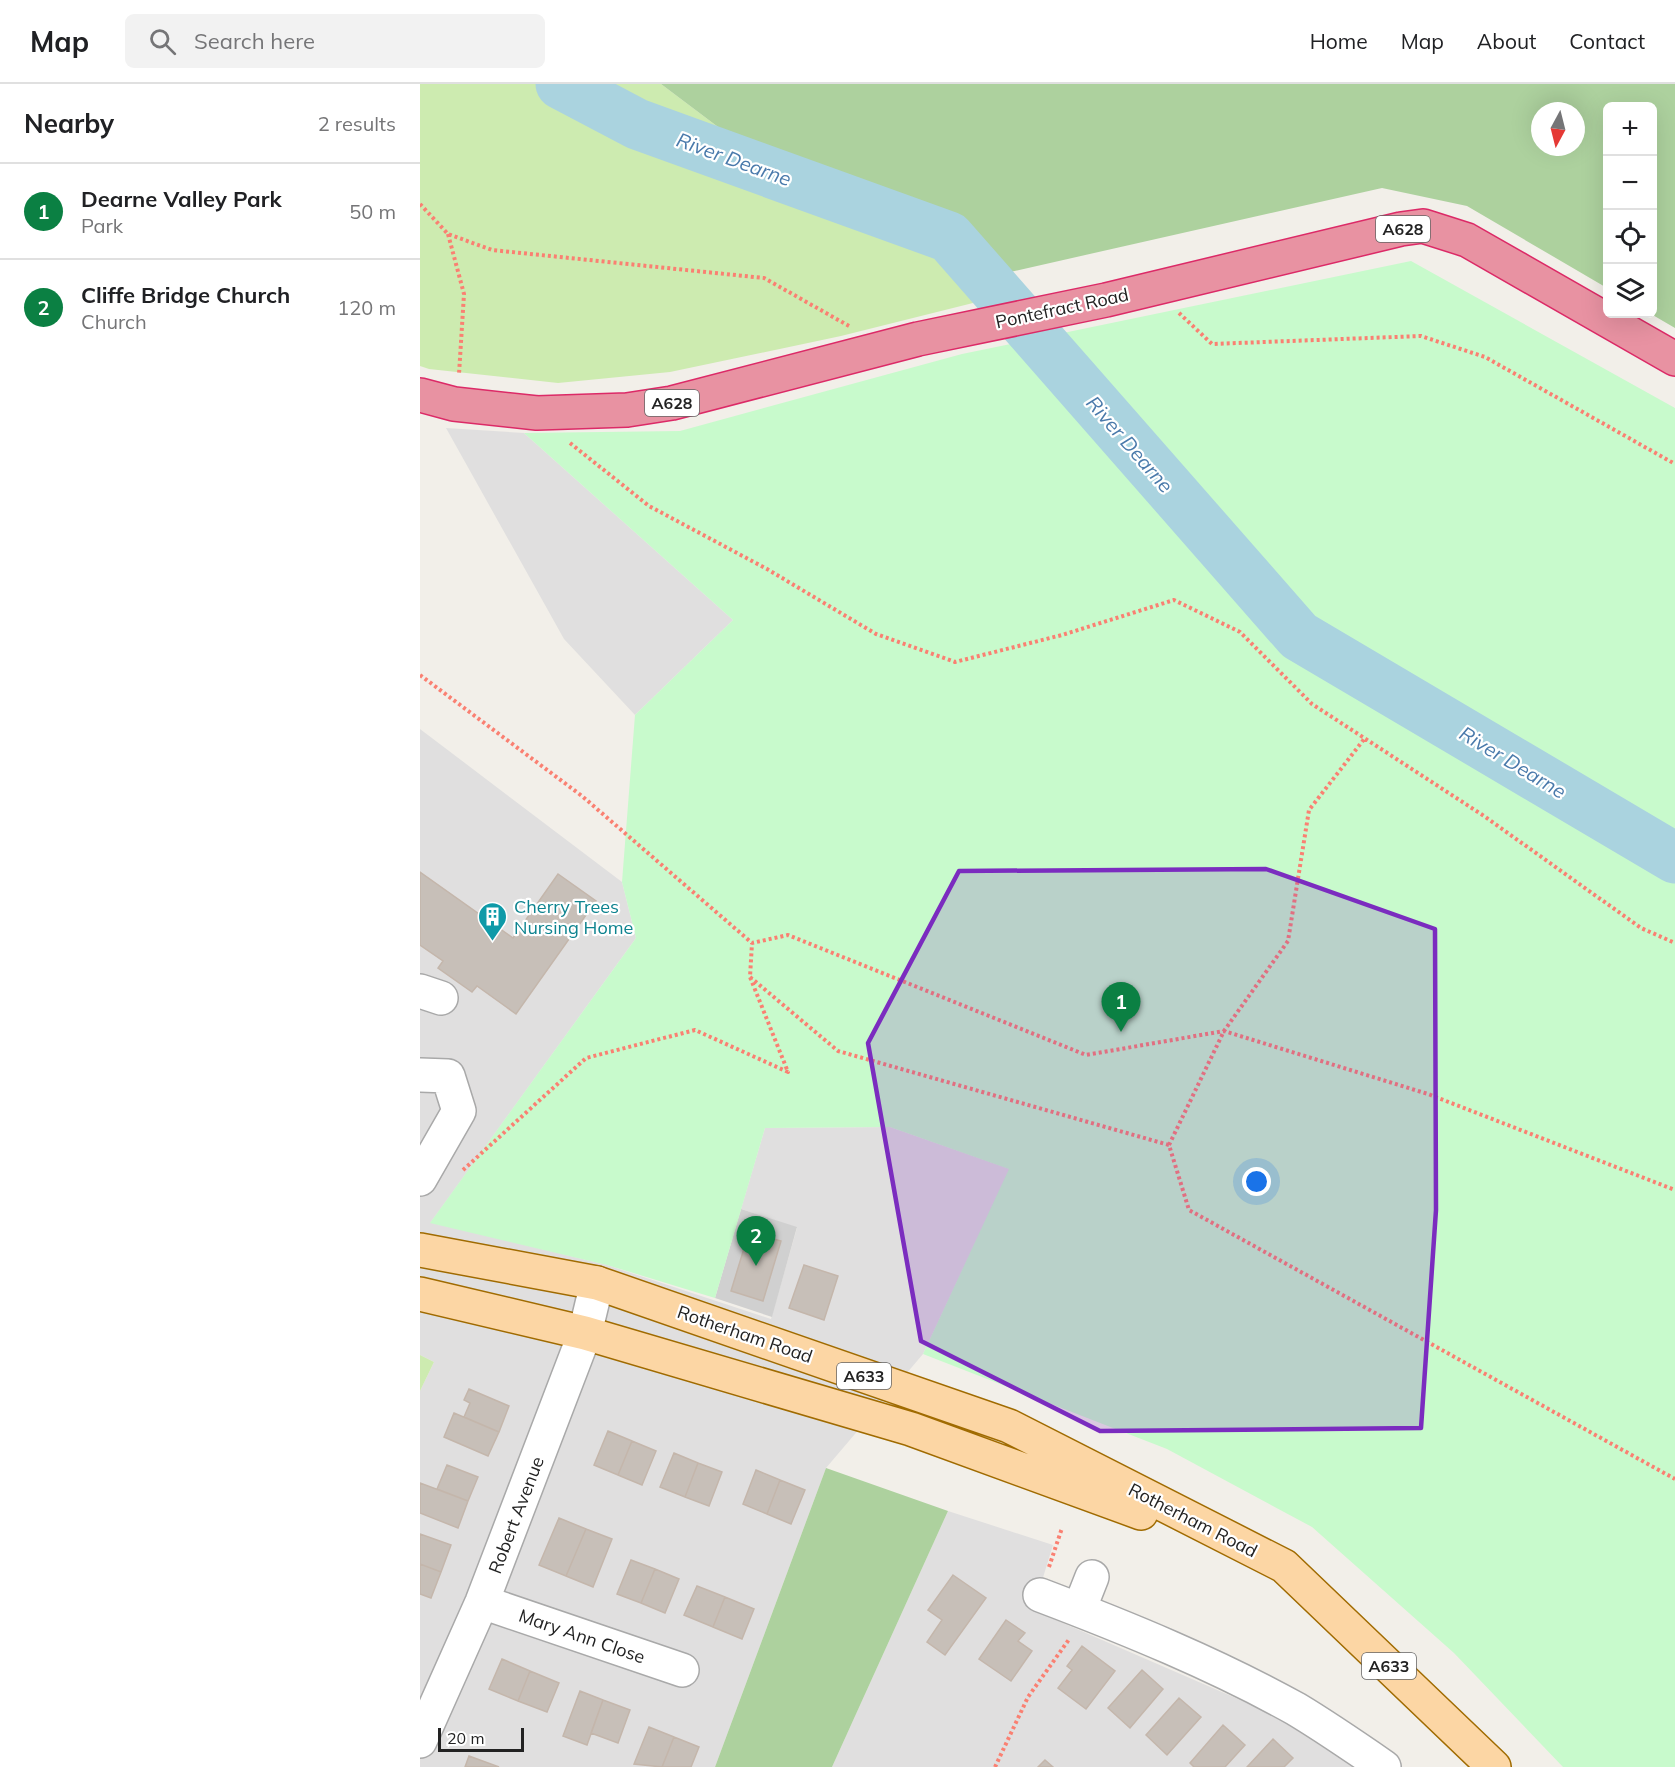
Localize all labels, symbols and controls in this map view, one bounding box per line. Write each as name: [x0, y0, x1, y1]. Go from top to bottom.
search box: [125, 14, 545, 68]
text: Map: [30, 24, 89, 59]
icon: search: [146, 25, 179, 58]
text: Search here: [194, 27, 315, 55]
text: Home: [1310, 28, 1368, 54]
text: Map: [1401, 28, 1444, 54]
text: About: [1477, 28, 1536, 54]
text: Contact: [1569, 28, 1645, 54]
north arrow: [1531, 102, 1585, 156]
map controls: [1603, 102, 1657, 318]
button: +: [1603, 102, 1657, 156]
text: Nearby: [24, 107, 114, 140]
text: 2 results: [318, 111, 396, 136]
water label: River Dearne: [673, 127, 795, 191]
button: −: [1603, 156, 1657, 210]
text: Dearne Valley Park: [81, 185, 282, 213]
text: 1: [38, 199, 50, 224]
text: 50 m: [349, 199, 396, 224]
button: locate: [1603, 210, 1657, 264]
text: Park: [81, 213, 123, 238]
road number: A628: [1376, 216, 1430, 242]
button: layers: [1603, 264, 1657, 318]
text: Cliffe Bridge Church: [81, 281, 290, 309]
street label: Pontefract Road: [993, 283, 1131, 333]
text: 2: [38, 295, 50, 320]
text: 120 m: [337, 295, 396, 320]
text: Church: [81, 309, 147, 334]
road number: A628: [645, 390, 699, 416]
water label: River Dearne: [1081, 390, 1179, 498]
water label: River Dearne: [1455, 720, 1571, 804]
place label: Cherry Trees Nursing Home: [514, 895, 633, 939]
building icon: Cherry Trees Nursing Home: [477, 900, 509, 942]
pin: 1: [1102, 982, 1140, 1032]
your location: [1242, 1167, 1271, 1196]
pin: 2: [736, 1216, 776, 1266]
street label: Rotherham Road: [674, 1300, 816, 1368]
road number: A633: [837, 1363, 891, 1389]
street label: Robert Avenue: [483, 1453, 549, 1577]
street label: Rotherham Road: [1125, 1478, 1261, 1562]
street label: Mary Ann Close: [516, 1604, 648, 1668]
road number: A633: [1362, 1653, 1416, 1679]
scale bar: [438, 1725, 524, 1752]
text: 20 m: [447, 1728, 484, 1748]

